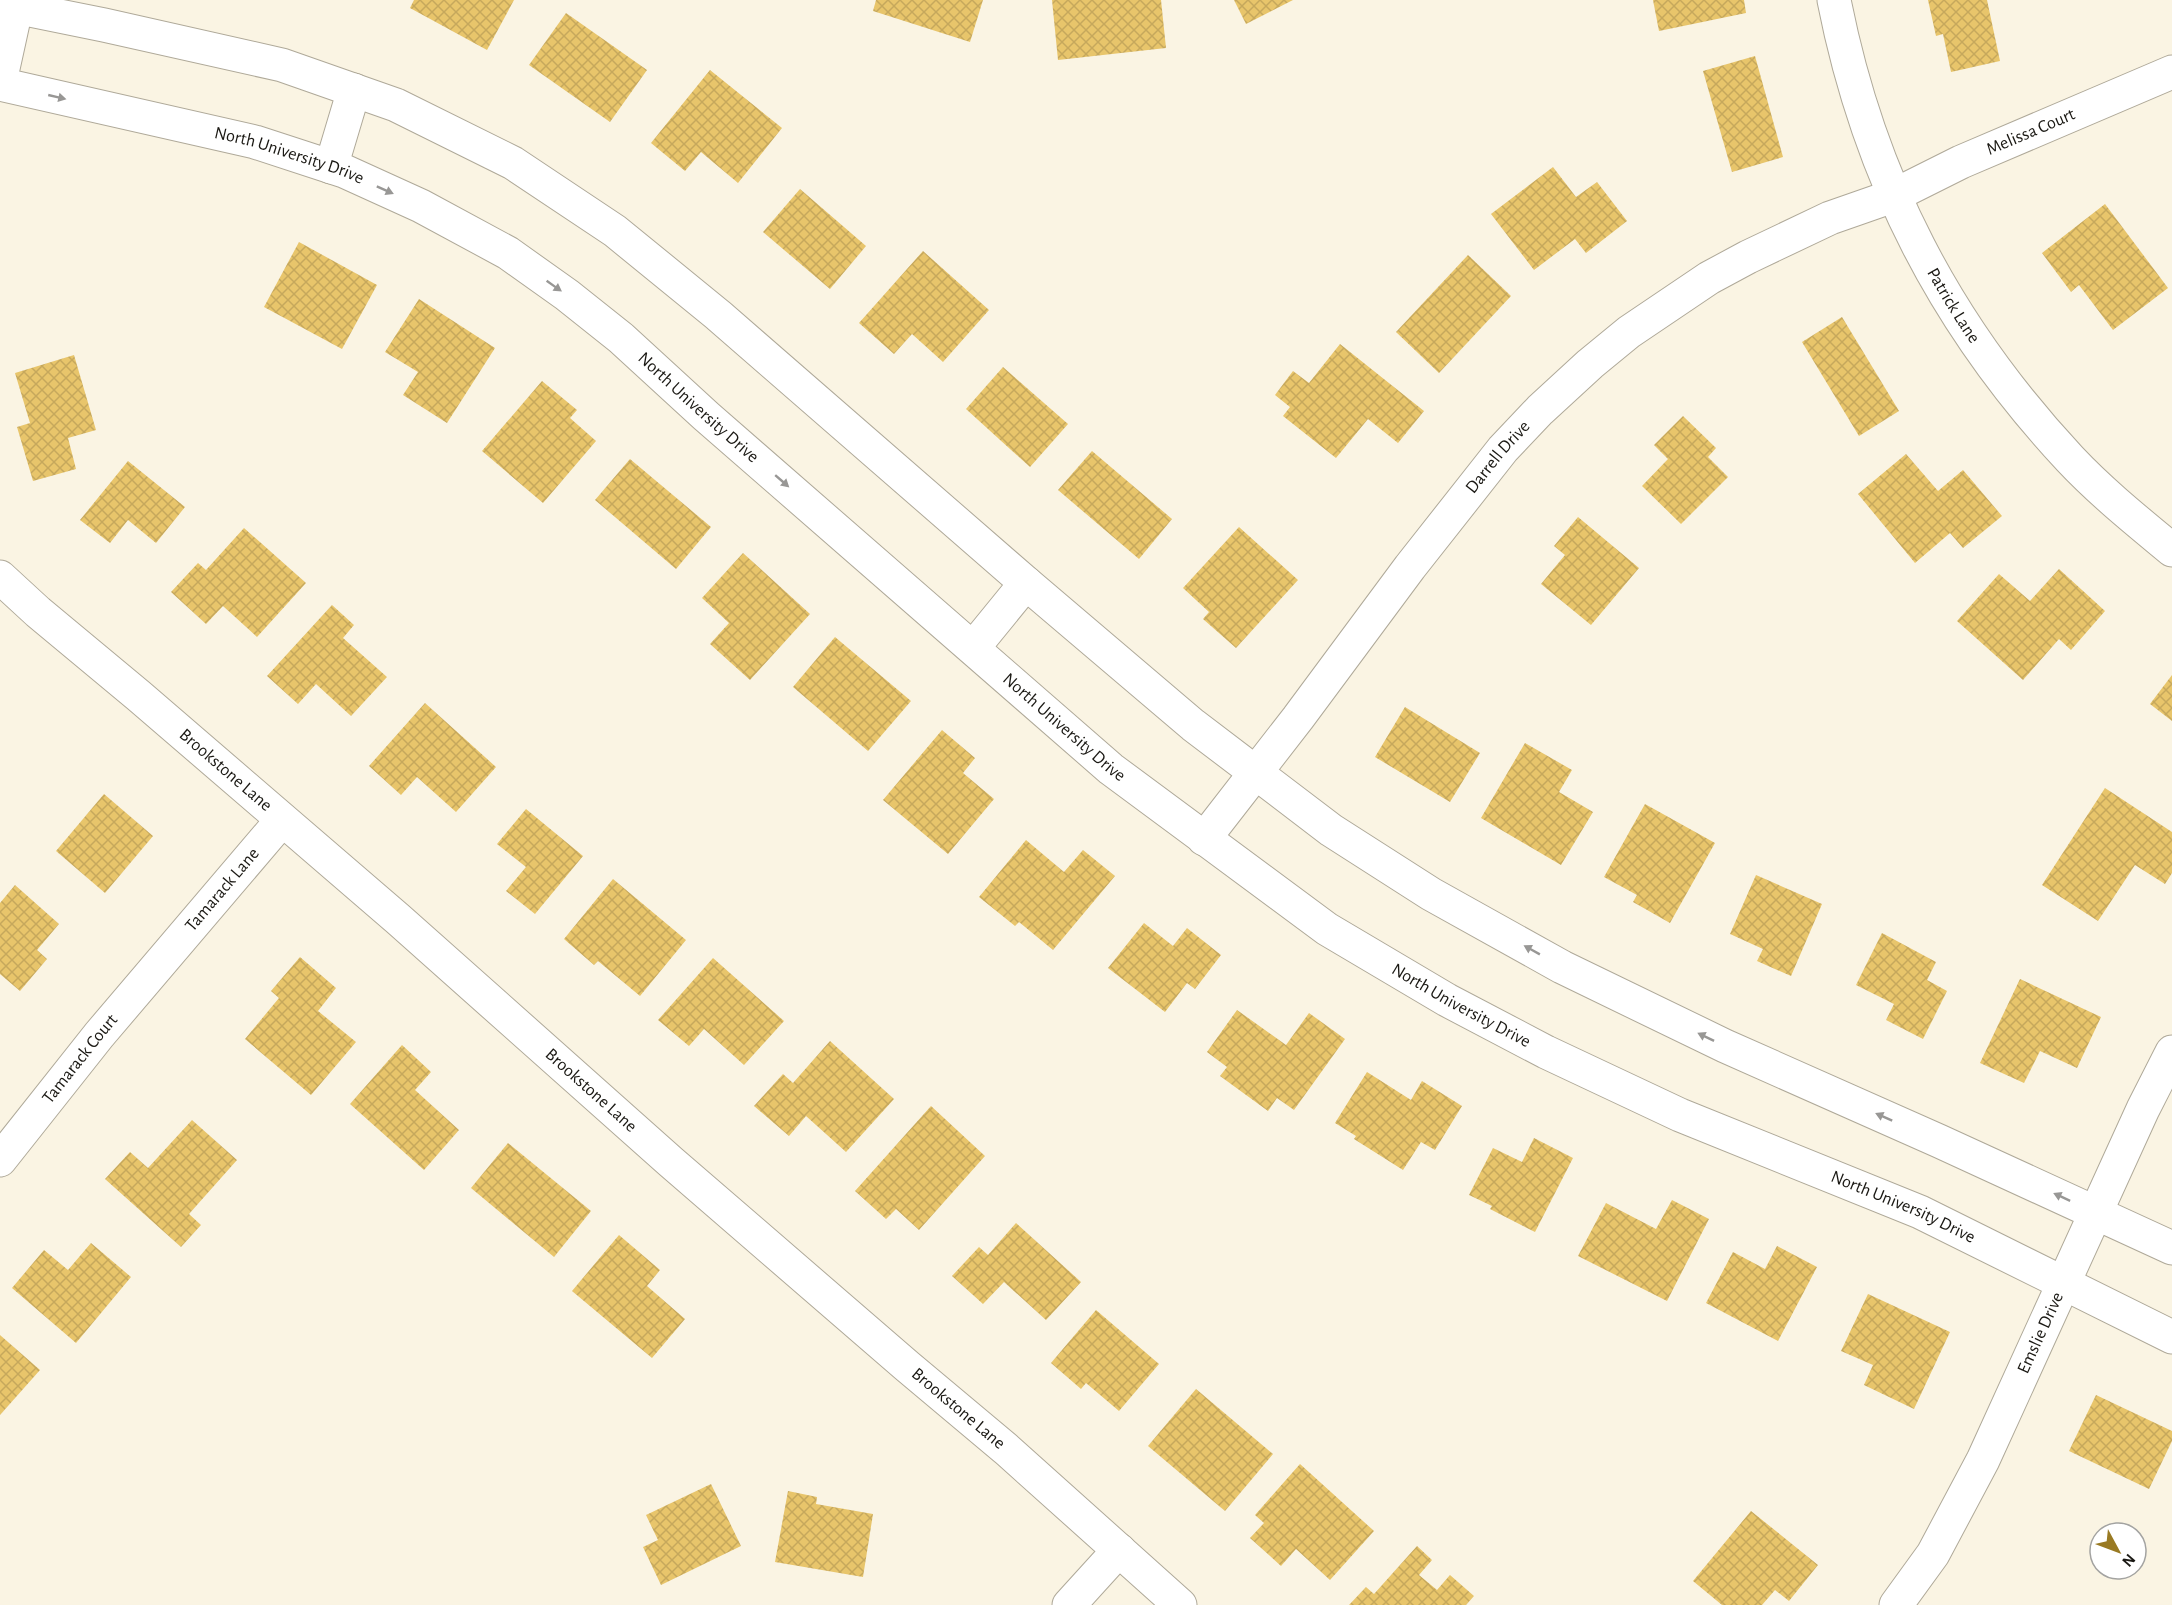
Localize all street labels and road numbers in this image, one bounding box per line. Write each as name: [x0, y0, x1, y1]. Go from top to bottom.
street label: Melissa Court: [1984, 105, 2078, 159]
street label: North University Drive: [213, 124, 367, 188]
street label: Patrick Lane: [1923, 265, 1983, 347]
street label: North University Drive: [634, 349, 762, 466]
street label: Darrell Drive: [1462, 417, 1534, 497]
street label: North University Drive: [999, 670, 1129, 785]
street label: Brookstone Lane: [176, 726, 275, 815]
street label: Tamarack Lane: [182, 845, 263, 935]
street label: North University Drive: [1388, 960, 1533, 1051]
street label: Tamarack Court: [39, 1011, 122, 1107]
street label: Brookstone Lane: [542, 1045, 640, 1136]
street label: North University Drive: [1828, 1168, 1978, 1247]
street label: Emslie Drive: [2015, 1290, 2067, 1376]
street label: Brookstone Lane: [908, 1365, 1008, 1453]

